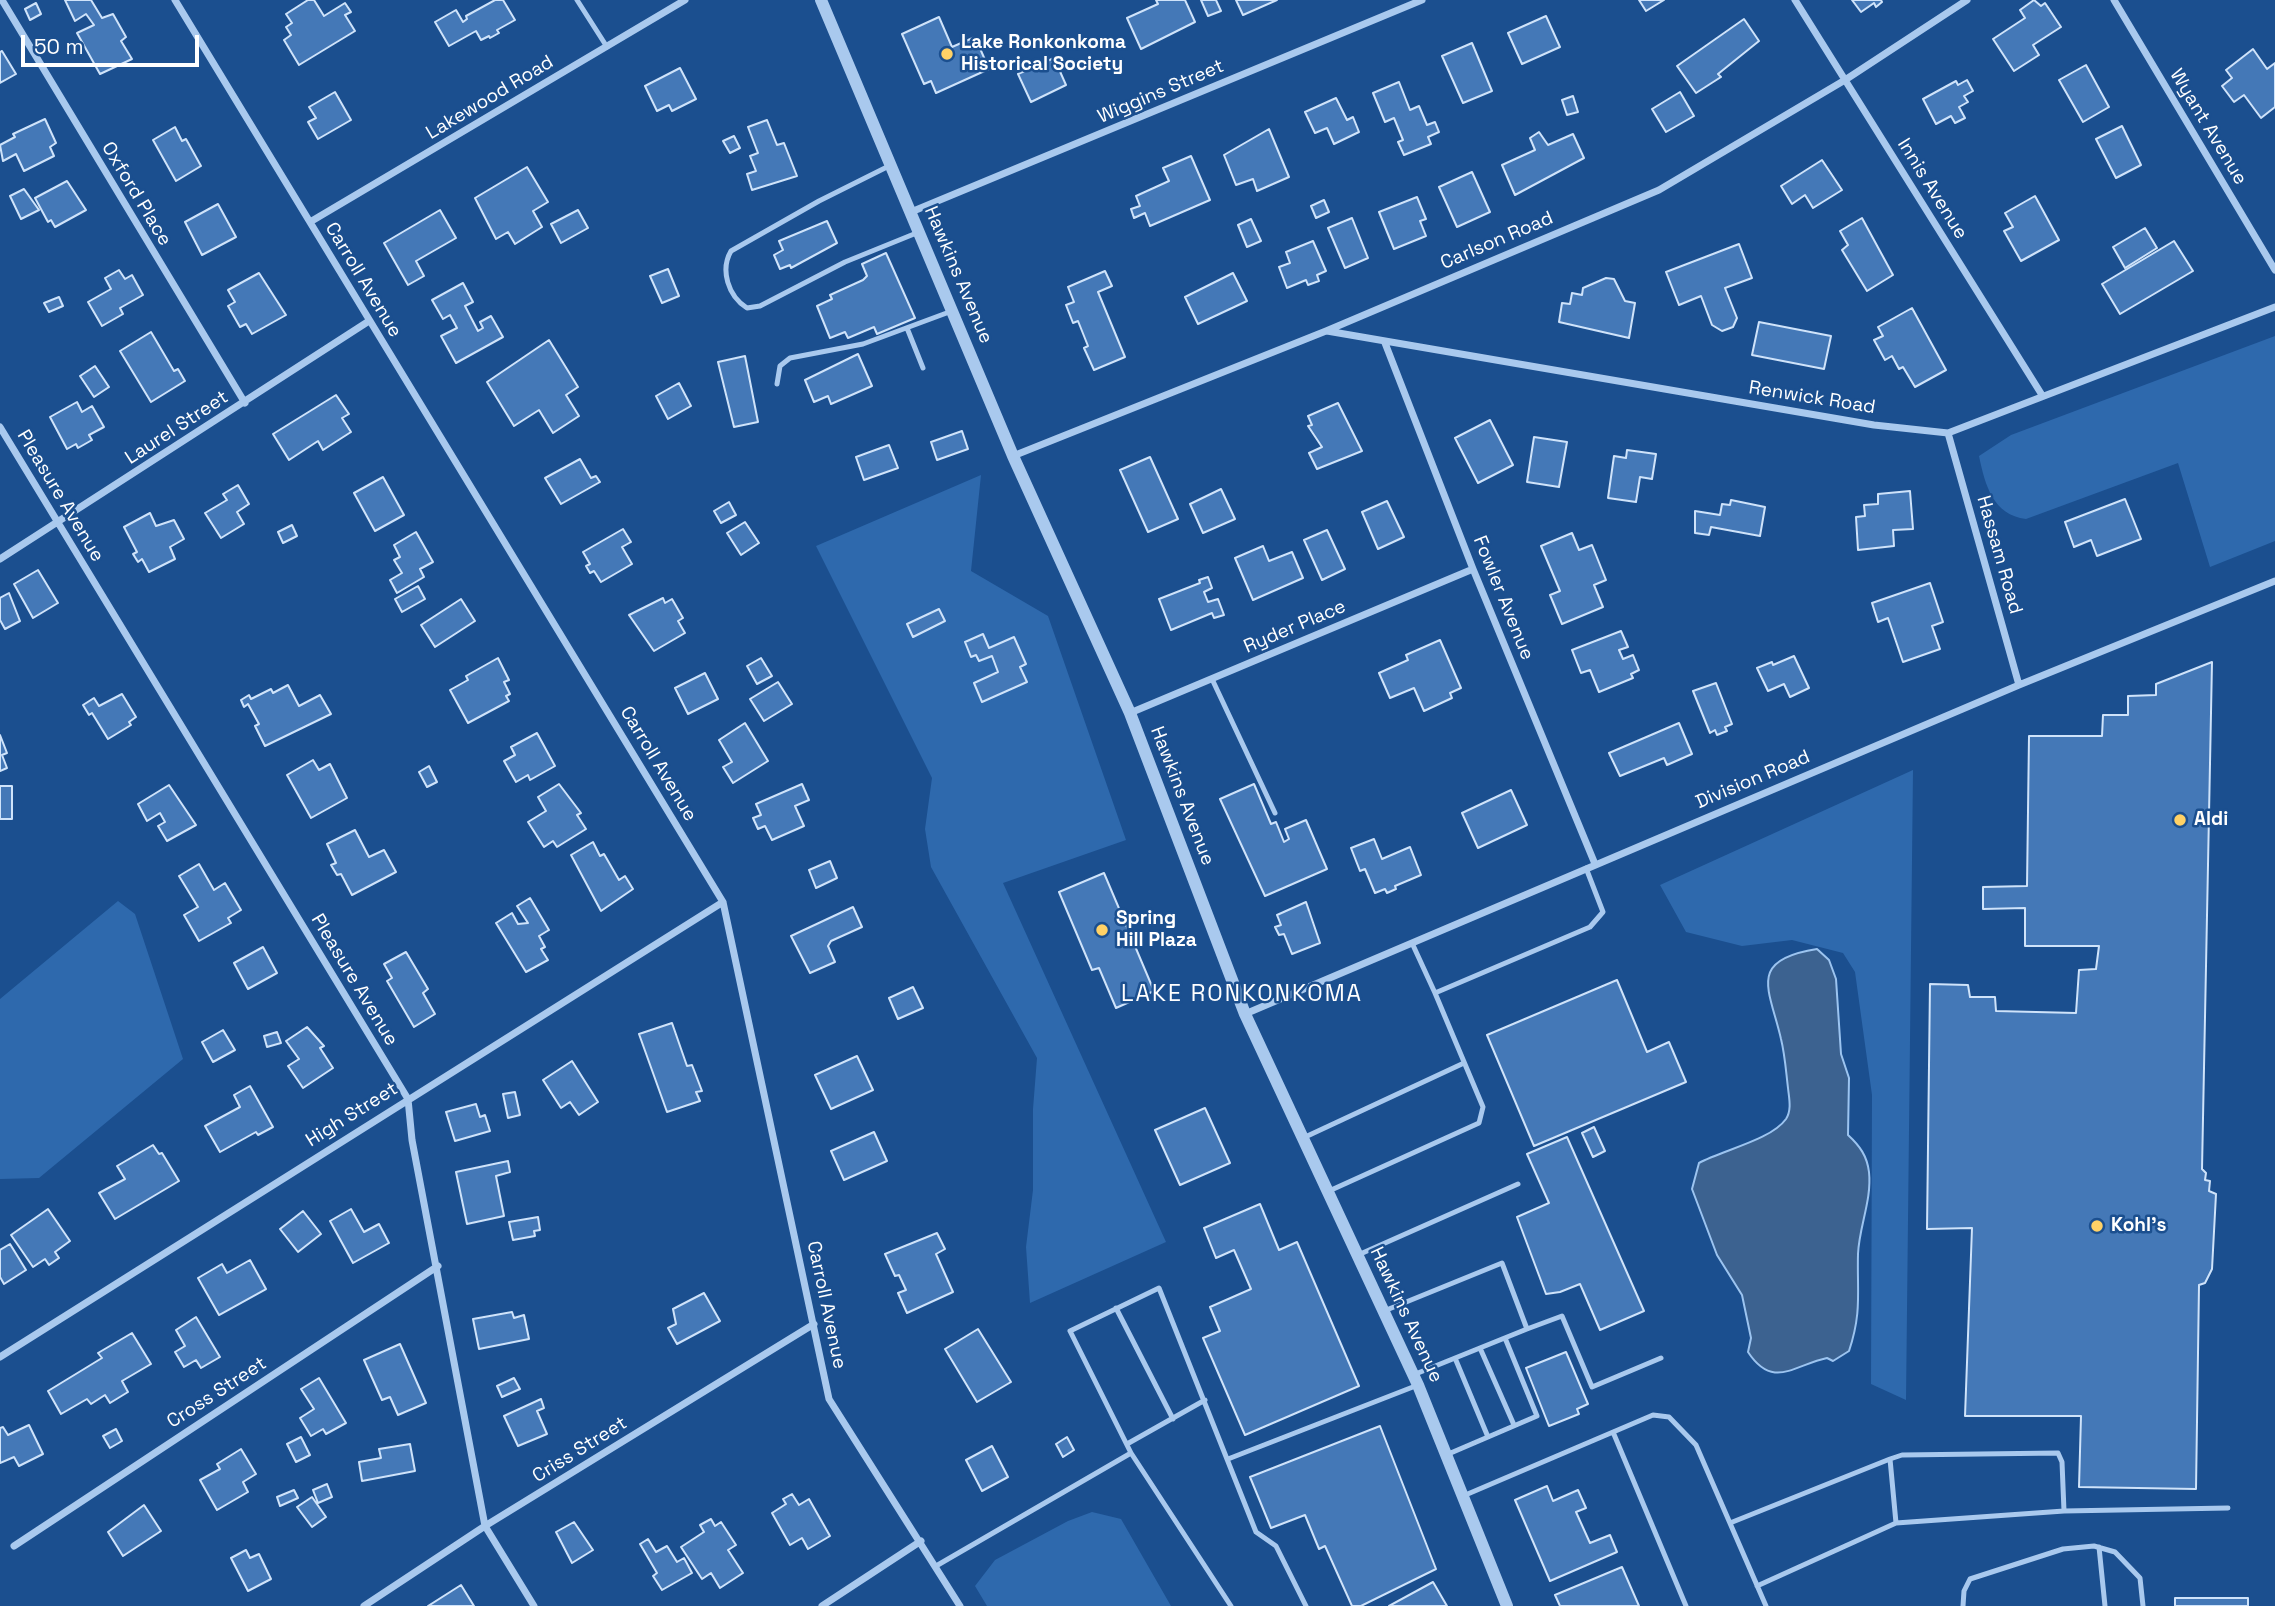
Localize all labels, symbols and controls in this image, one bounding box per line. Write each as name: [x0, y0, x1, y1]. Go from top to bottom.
scale bar: [24, 21, 203, 65]
place label: Lake Ronkonkoma Historical Society: [961, 32, 1126, 76]
text: 50 m: [34, 33, 84, 60]
marker: Lake Ronkonkoma Historical Society: [939, 46, 955, 62]
street label: Lakewood Road: [422, 51, 558, 145]
street label: Wiggins Street: [1094, 55, 1228, 129]
street label: Wyant Avenue: [2164, 65, 2252, 189]
street label: Innis Avenue: [1892, 134, 1972, 244]
street label: Oxford Place: [96, 138, 176, 250]
street label: Hawkins Avenue: [919, 203, 997, 347]
street label: Carlson Road: [1437, 207, 1557, 275]
street label: Carroll Avenue: [320, 218, 406, 342]
street label: Renwick Road: [1747, 377, 1877, 419]
street label: Laurel Street: [121, 386, 233, 470]
street label: Pleasure Avenue: [12, 426, 108, 566]
street label: Hassam Road: [1971, 493, 2027, 617]
street label: Fowler Avenue: [1468, 533, 1538, 663]
street label: Ryder Place: [1241, 595, 1349, 659]
street label: Carroll Avenue: [615, 702, 701, 826]
street label: Hawkins Avenue: [1145, 723, 1219, 869]
street label: Division Road: [1693, 746, 1813, 814]
place label: Aldi: [2194, 809, 2228, 831]
marker: Aldi: [2172, 812, 2188, 828]
place label: Spring Hill Plaza: [1116, 908, 1197, 952]
street label: Pleasure Avenue: [306, 910, 402, 1050]
marker: Spring Hill Plaza: [1094, 922, 1110, 938]
district label: LAKE RONKONKOMA: [1123, 981, 1361, 1009]
street label: High Street: [302, 1078, 402, 1152]
place label: Kohl's: [2111, 1215, 2166, 1237]
marker: Kohl's: [2089, 1218, 2105, 1234]
street label: Carroll Avenue: [801, 1239, 851, 1371]
street label: Hawkins Avenue: [1365, 1244, 1447, 1386]
street label: Cross Street: [163, 1352, 271, 1434]
street label: Criss Street: [529, 1412, 631, 1488]

